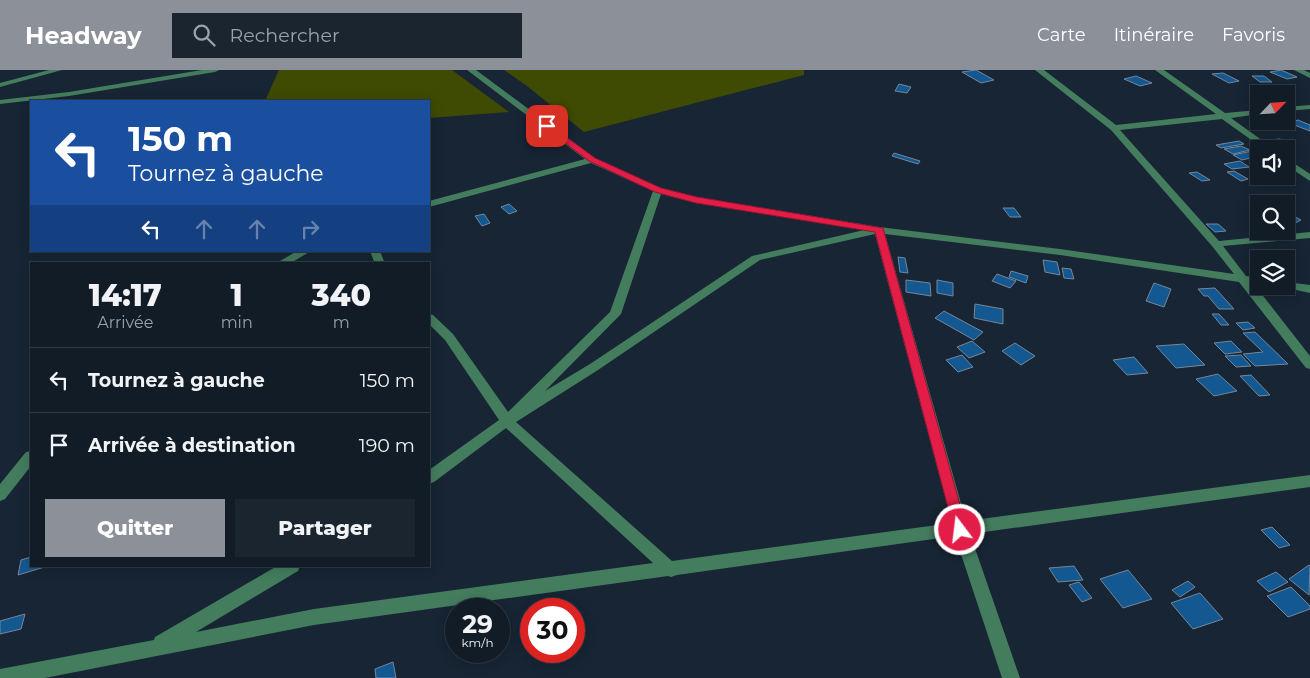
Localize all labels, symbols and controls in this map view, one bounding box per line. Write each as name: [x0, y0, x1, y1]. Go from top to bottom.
search box: [172, 13, 522, 58]
text: Headway: [25, 21, 142, 50]
icon: search: [190, 21, 218, 49]
text: Rechercher: [230, 24, 340, 47]
text: Carte: [1037, 24, 1086, 46]
text: Itinéraire: [1114, 24, 1194, 46]
text: Favoris: [1222, 24, 1285, 46]
north arrow: [1250, 85, 1295, 130]
map controls: [1250, 85, 1295, 295]
pin: [526, 105, 568, 147]
icon: arrive: [533, 112, 561, 140]
text: 150 m: [128, 117, 233, 160]
icon: left: [45, 120, 110, 185]
button: sound: [1250, 140, 1295, 185]
text: Tournez à gauche: [128, 160, 324, 187]
button: search: [1250, 195, 1295, 240]
icon: left: [137, 215, 165, 243]
icon: ahead: [190, 215, 218, 243]
icon: ahead: [243, 215, 271, 243]
icon: right: [296, 215, 324, 243]
button: layers: [1250, 250, 1295, 295]
text: 14:17: [89, 277, 162, 314]
text: 1: [231, 277, 243, 314]
text: 340: [312, 277, 371, 314]
text: Arrivée: [97, 313, 153, 332]
text: min: [221, 313, 253, 332]
text: m: [333, 313, 350, 332]
icon: left: [45, 366, 73, 394]
text: Tournez à gauche: [88, 369, 265, 392]
text: 150 m: [360, 369, 415, 392]
icon: arrive: [45, 431, 73, 459]
text: Arrivée à destination: [88, 434, 296, 457]
text: 190 m: [359, 434, 415, 457]
button: Quitter: [45, 499, 225, 557]
button: Partager: [235, 499, 415, 557]
position arrow: [933, 503, 985, 555]
speed limit sign: 30: [520, 598, 585, 663]
text: 29: [462, 609, 493, 639]
text: km/h: [461, 635, 494, 650]

